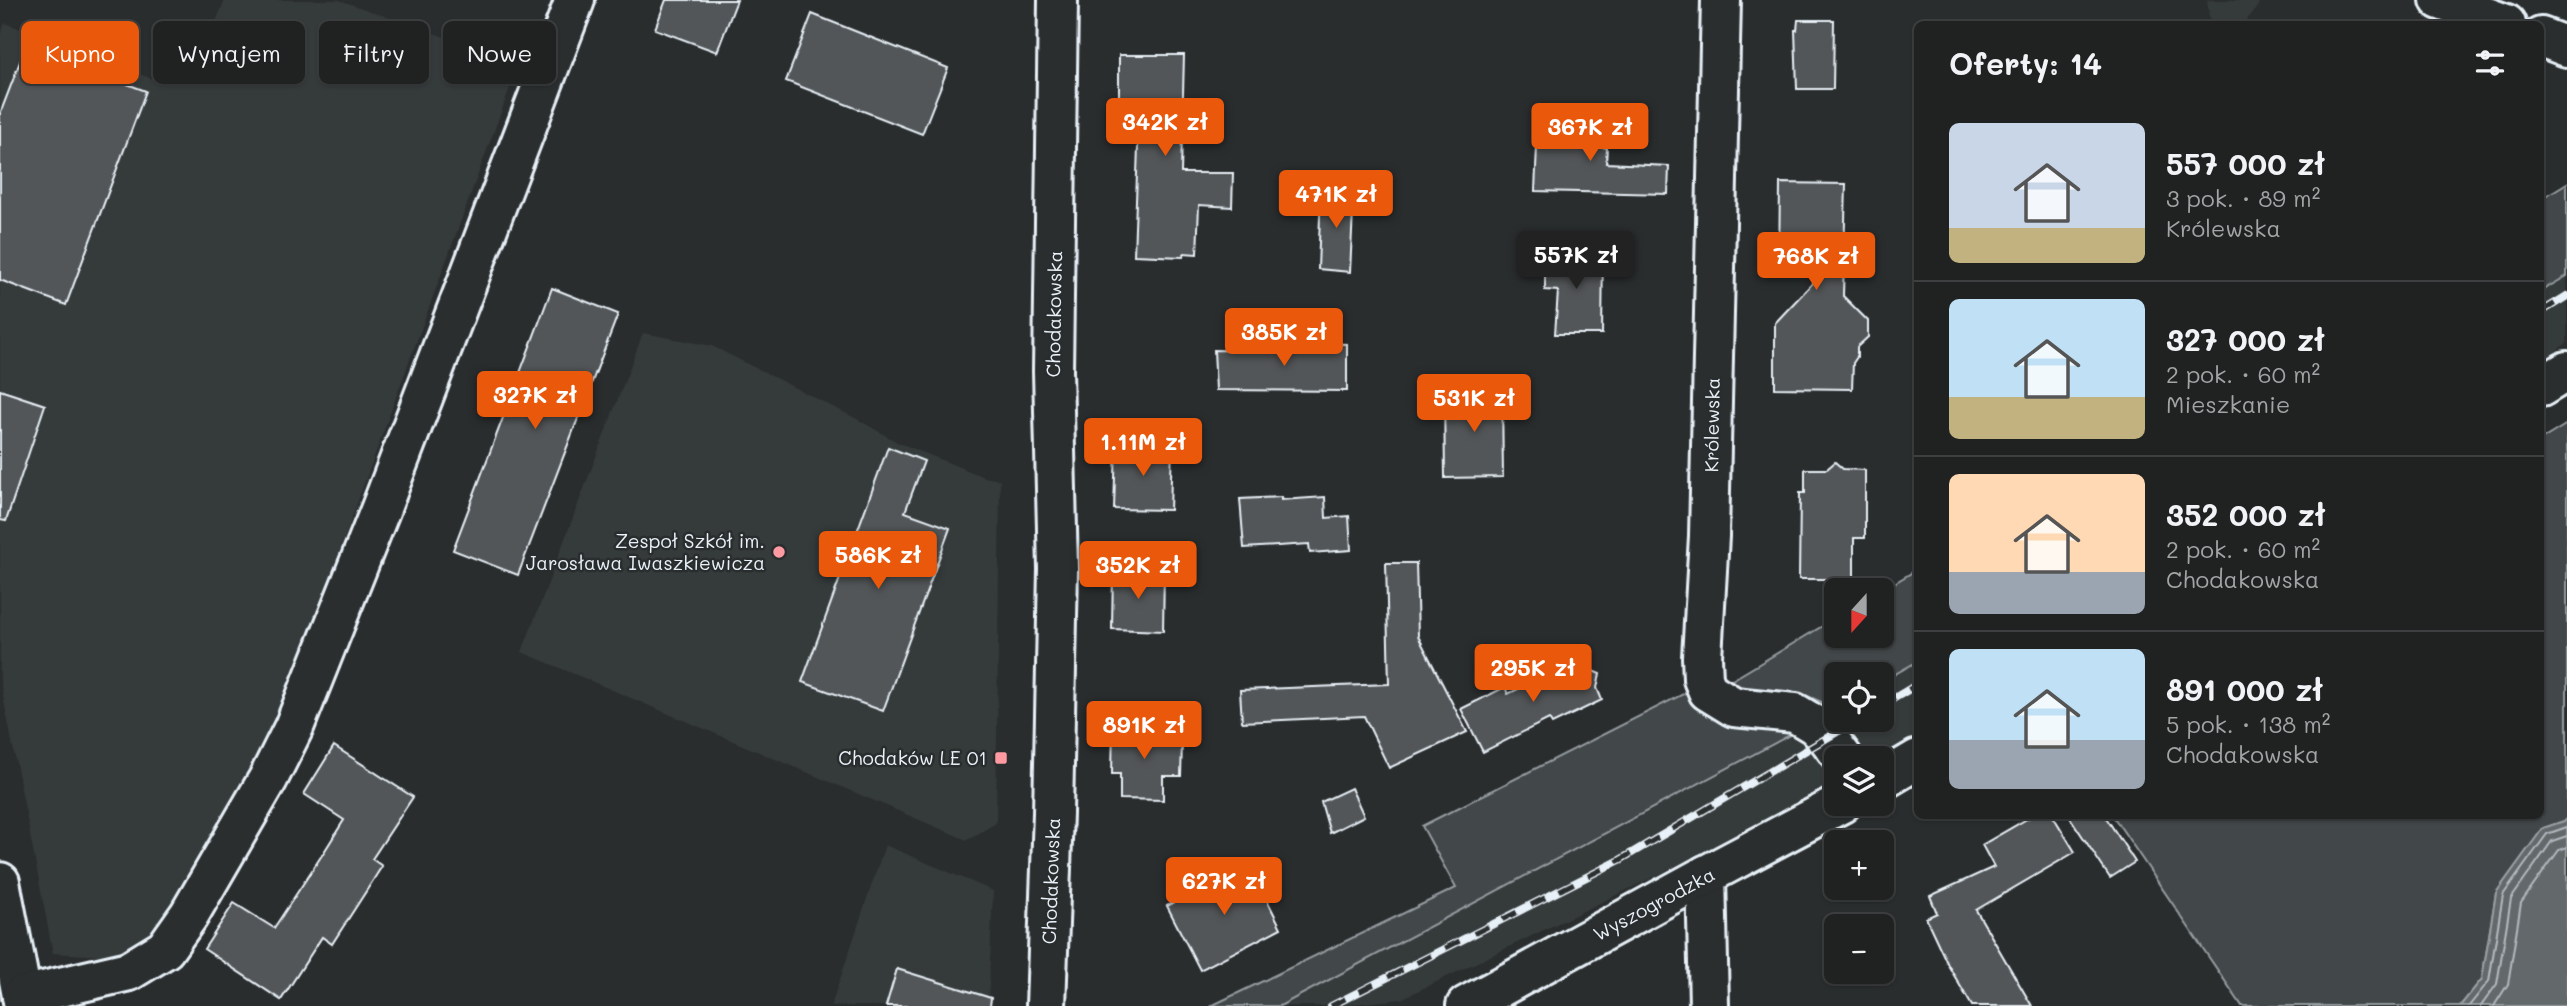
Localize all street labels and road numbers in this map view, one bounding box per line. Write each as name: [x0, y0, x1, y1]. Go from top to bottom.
street label: Chodakowska: [1040, 250, 1067, 378]
street label: Królewska: [1698, 377, 1725, 473]
street label: Chodakowska: [1036, 817, 1065, 945]
street label: Wyszogrodzka: [1589, 861, 1719, 946]

